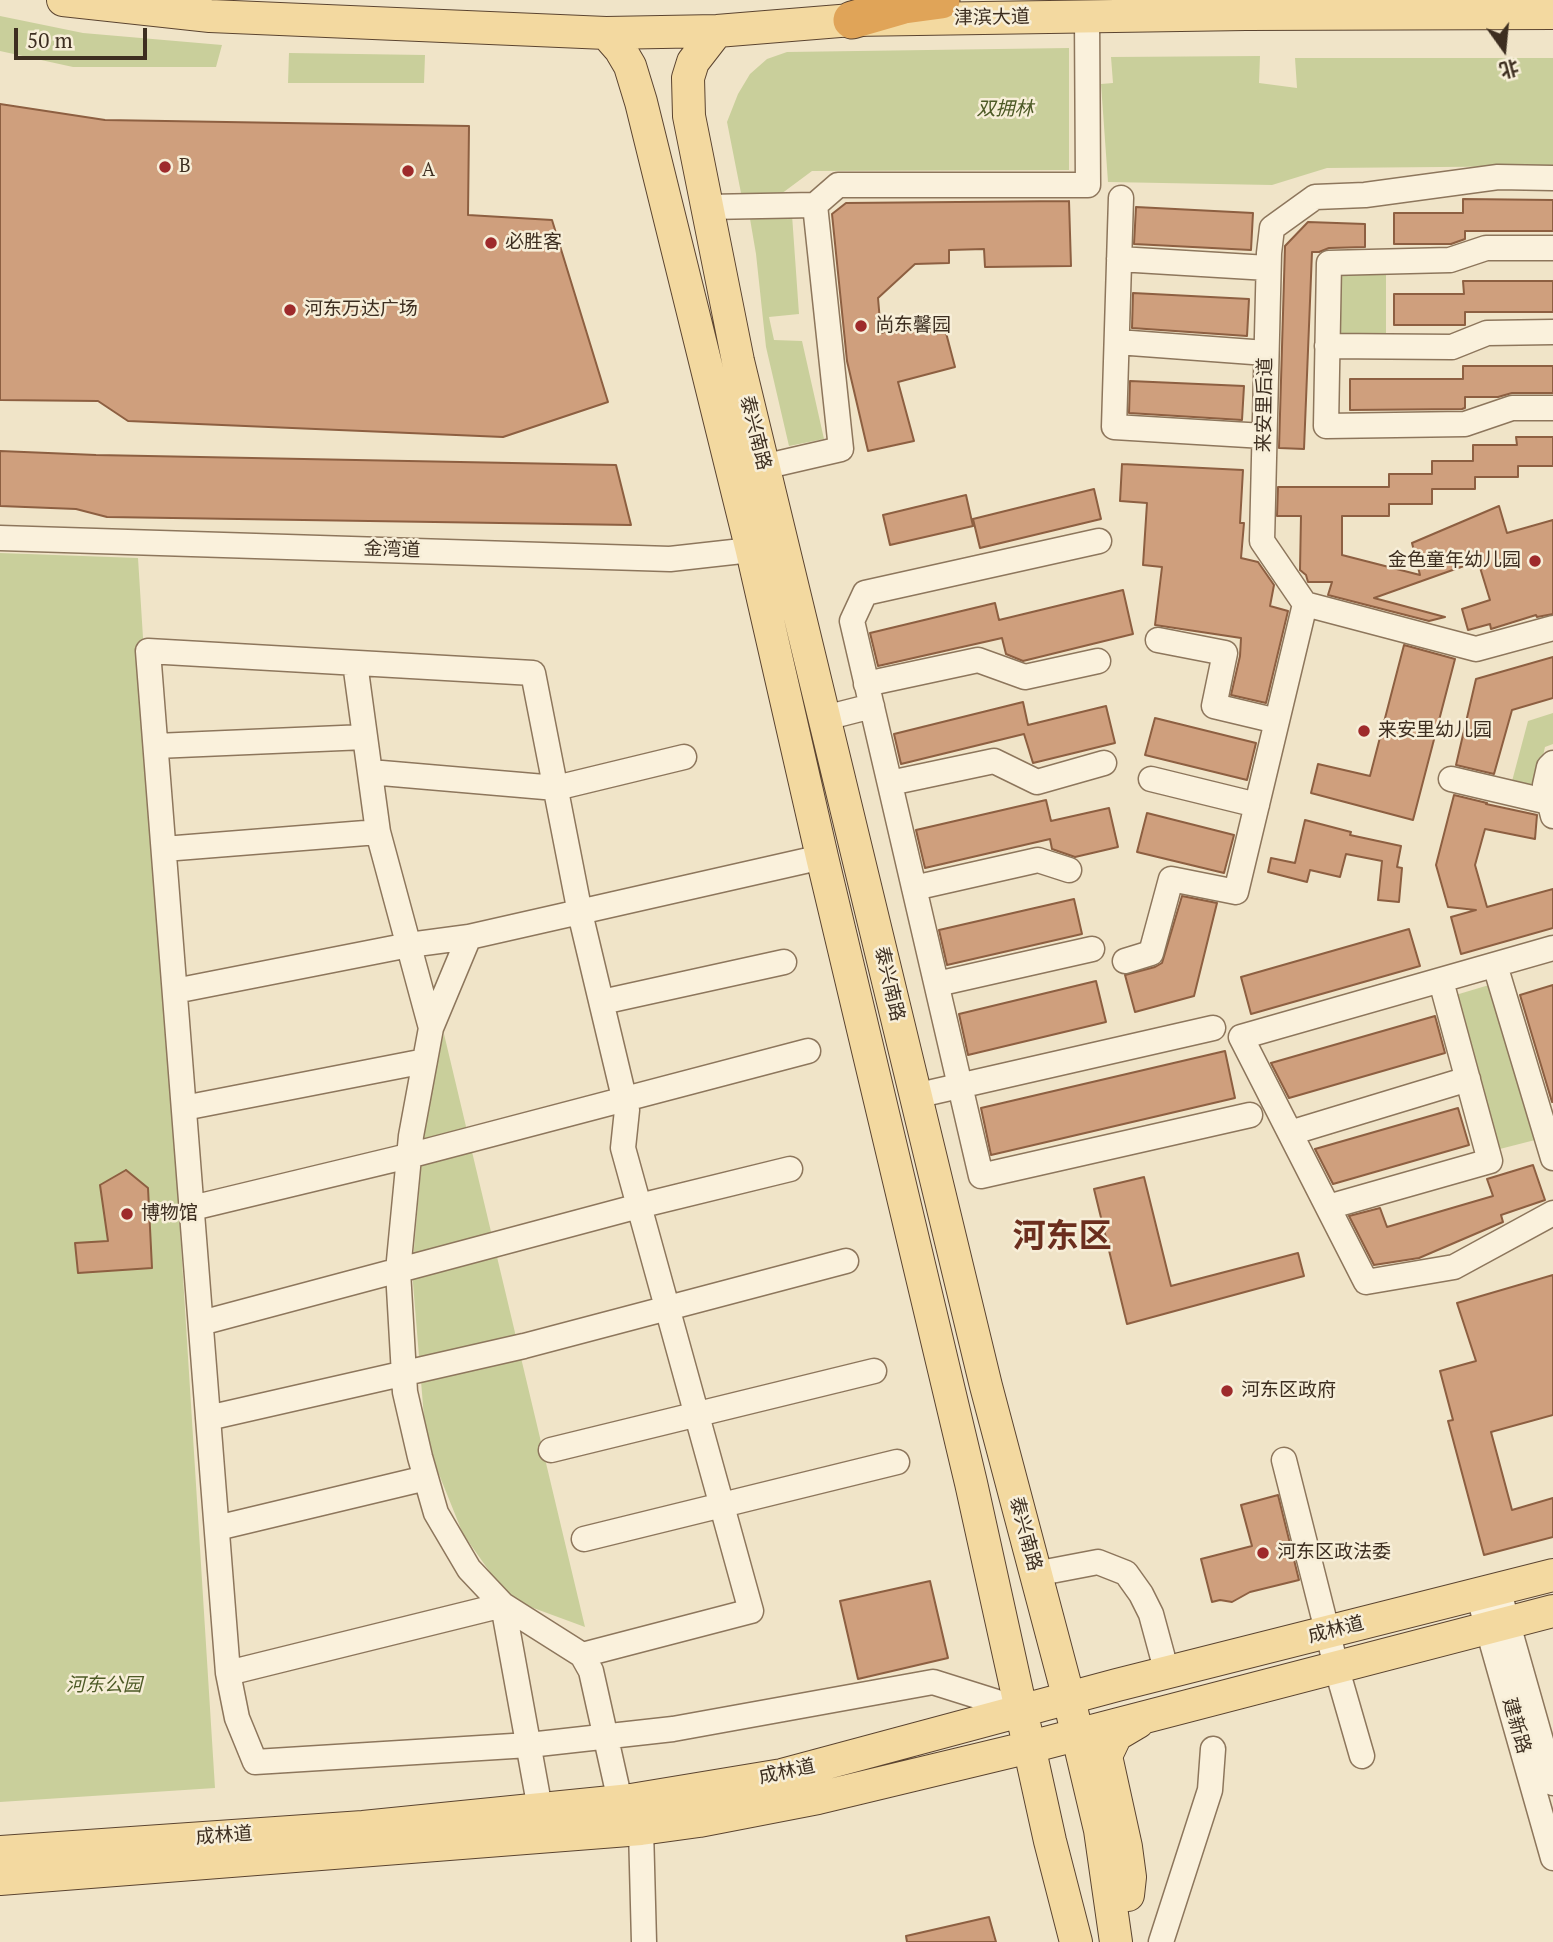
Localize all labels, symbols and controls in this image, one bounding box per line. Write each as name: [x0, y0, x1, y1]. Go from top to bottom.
street label: 津滨大道: [954, 6, 1030, 30]
scale bar: [18, 14, 150, 58]
north arrow: [1469, 14, 1539, 84]
text: 50 m: [27, 26, 73, 54]
text: 北: [1497, 55, 1522, 84]
park label: 双拥林: [977, 99, 1033, 121]
place label: B: [179, 156, 191, 178]
marker: B: [157, 159, 173, 175]
place label: A: [422, 160, 435, 182]
marker: A: [400, 163, 416, 179]
place label: 必胜客: [505, 232, 562, 254]
marker: 必胜客: [483, 235, 499, 251]
place label: 河东万达广场: [304, 299, 418, 321]
marker: 河东万达广场: [282, 302, 298, 318]
place label: 尚东馨园: [875, 315, 951, 337]
marker: 尚东馨园: [853, 318, 869, 334]
street label: 来安里后道: [1253, 357, 1277, 453]
street label: 泰兴南路: [735, 393, 775, 473]
street label: 金湾道: [363, 538, 421, 562]
place label: 金色童年幼儿园: [1388, 550, 1521, 572]
marker: 金色童年幼儿园: [1527, 553, 1543, 569]
place label: 来安里幼儿园: [1378, 720, 1492, 742]
marker: 来安里幼儿园: [1356, 723, 1372, 739]
street label: 泰兴南路: [869, 944, 909, 1024]
place label: 博物馆: [141, 1203, 198, 1225]
marker: 博物馆: [119, 1206, 135, 1222]
district label: 河东区: [1013, 1218, 1111, 1258]
place label: 河东区政府: [1241, 1380, 1336, 1402]
marker: 河东区政府: [1219, 1383, 1235, 1399]
street label: 泰兴南路: [1004, 1494, 1046, 1574]
place label: 河东区政法委: [1277, 1542, 1391, 1564]
marker: 河东区政法委: [1255, 1545, 1271, 1561]
street label: 成林道: [1306, 1612, 1366, 1648]
park label: 河东公园: [66, 1675, 142, 1697]
street label: 建新路: [1497, 1695, 1535, 1757]
street label: 成林道: [757, 1755, 817, 1789]
street label: 成林道: [195, 1823, 253, 1849]

